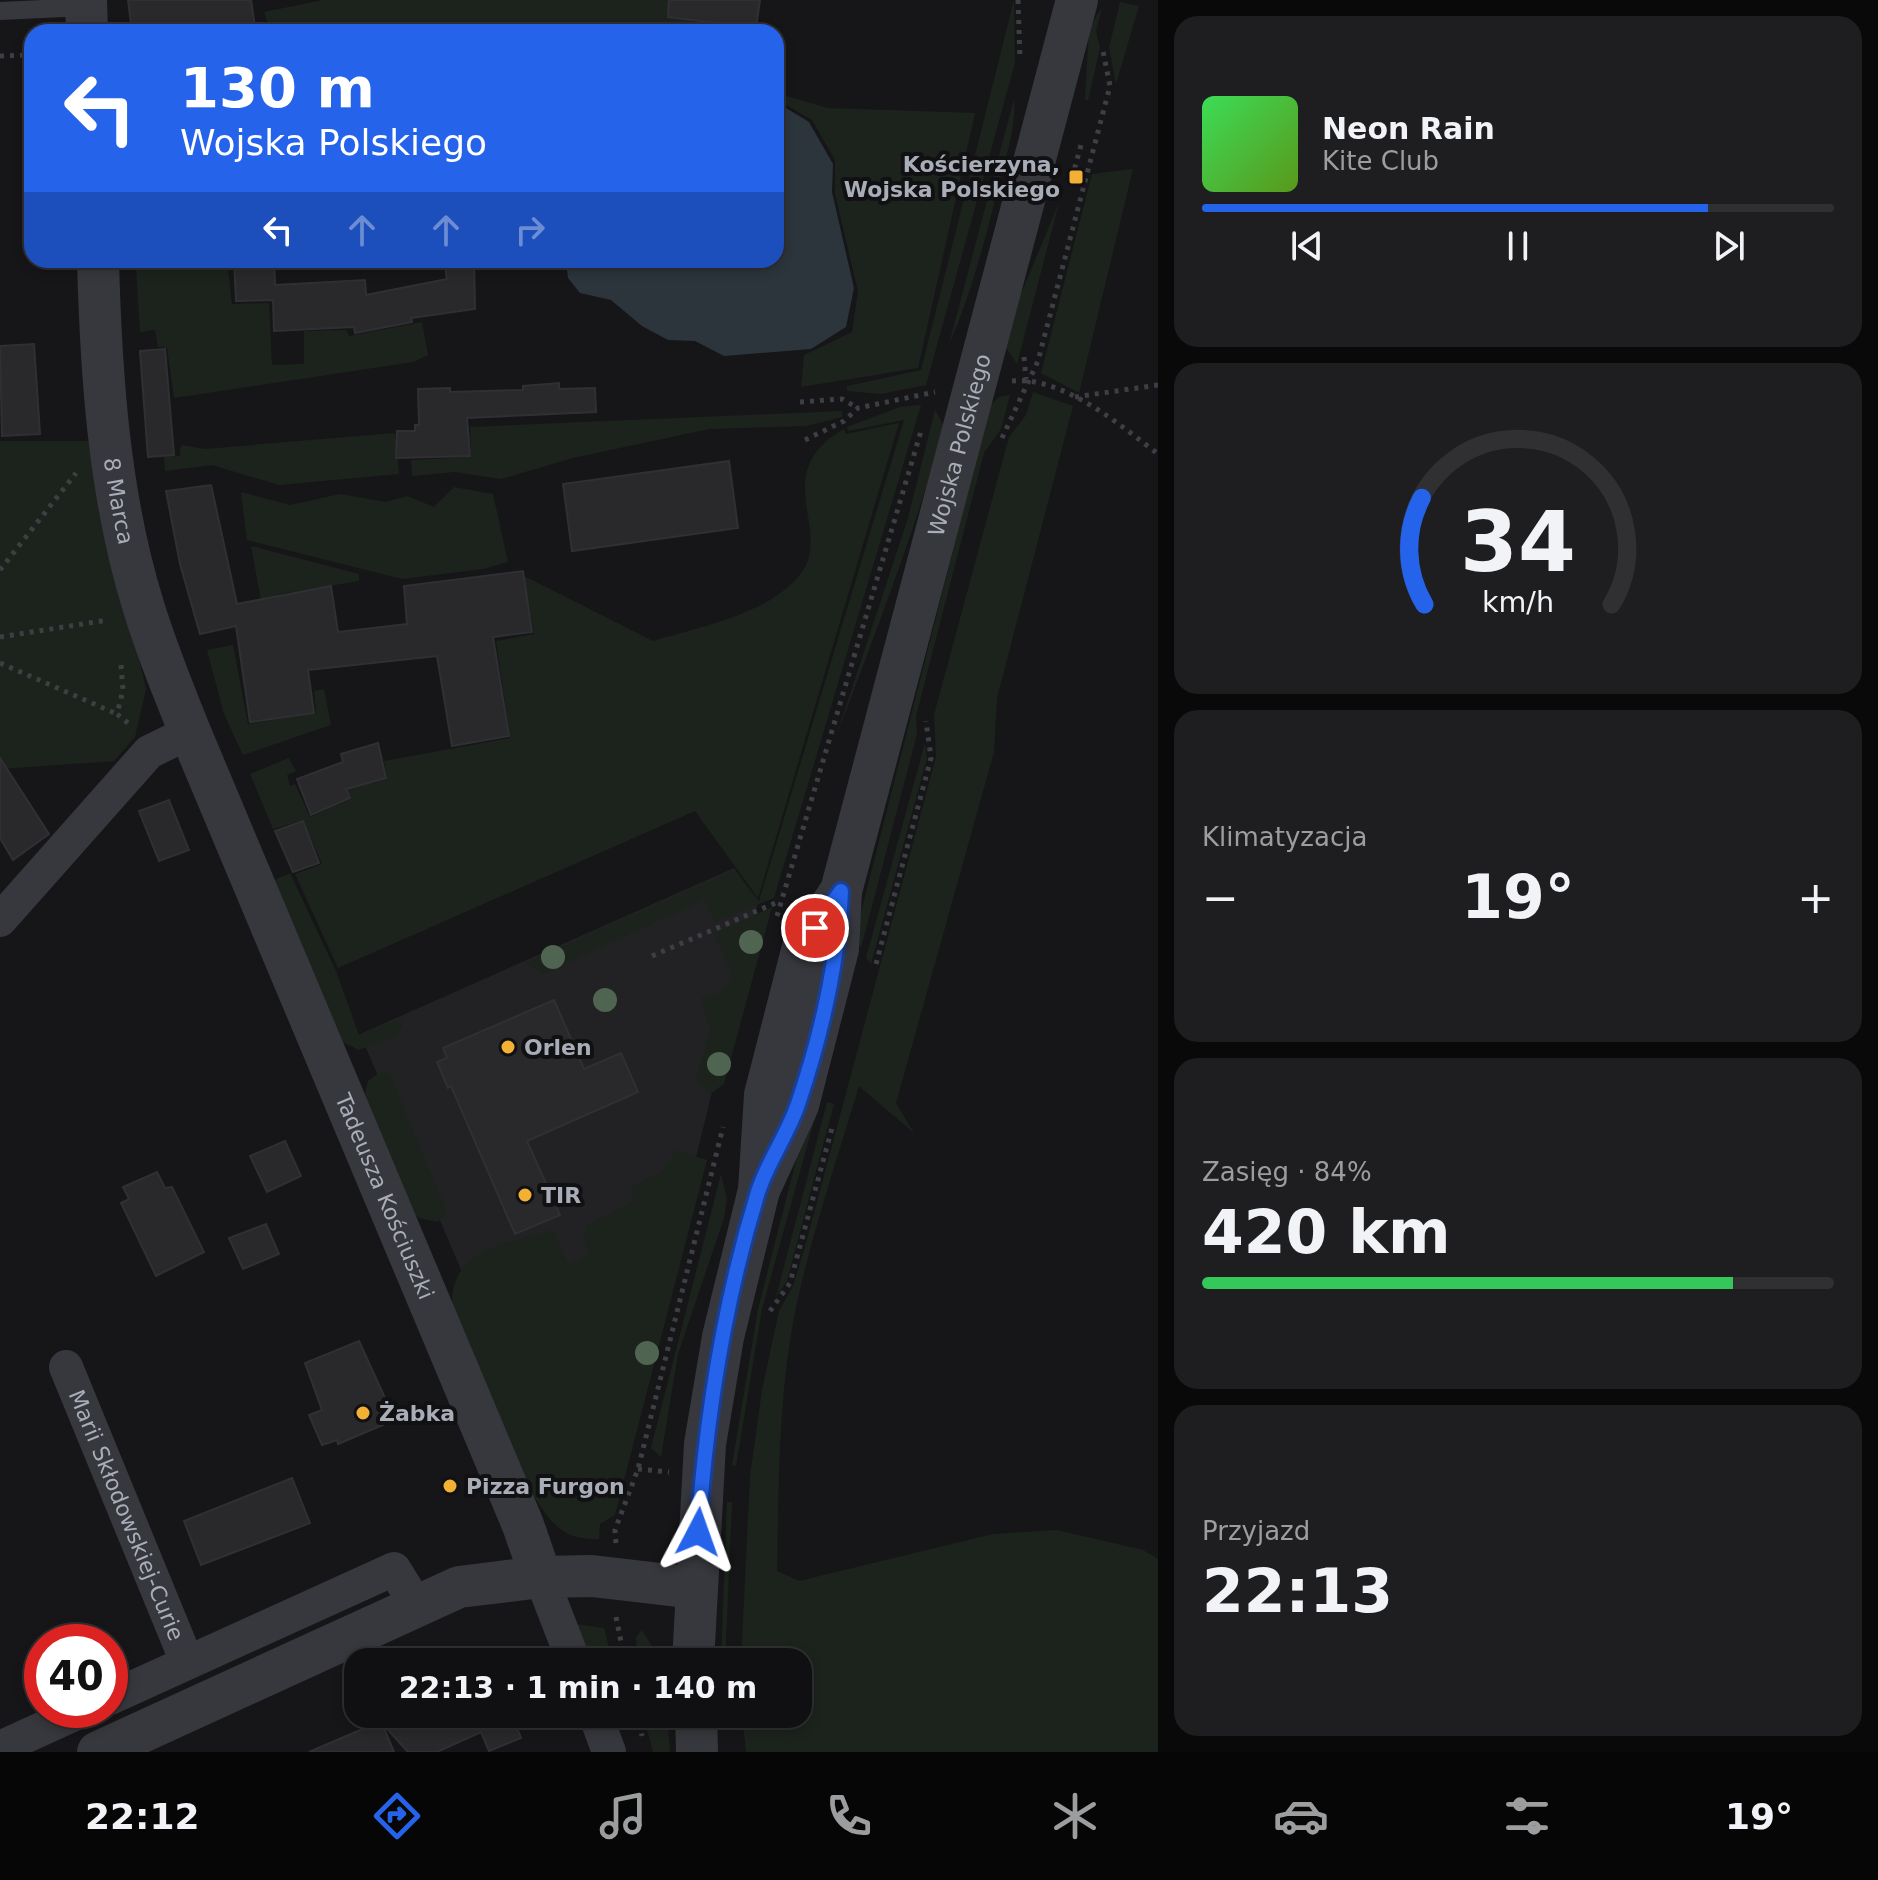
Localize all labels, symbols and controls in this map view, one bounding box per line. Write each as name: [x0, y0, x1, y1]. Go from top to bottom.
text: 130 m: [180, 55, 375, 120]
icon: left: [48, 56, 152, 160]
text: Neon Rain: [1322, 111, 1495, 146]
text: Wojska Polskiego: [180, 122, 487, 163]
text: Kite Club: [1322, 146, 1439, 176]
place label: Kościerzyna, Wojska Polskiego: [844, 152, 1060, 202]
marker: Kościerzyna, Wojska Polskiego: [1067, 168, 1085, 186]
icon: left: [256, 208, 300, 252]
icon: ahead: [340, 208, 384, 252]
icon: ahead: [424, 208, 468, 252]
icon: right: [508, 208, 552, 252]
icon: previous: [1285, 224, 1329, 268]
icon: pause: [1496, 224, 1540, 268]
icon: next: [1707, 224, 1751, 268]
street label: Wojska Polskiego: [923, 351, 996, 539]
street label: 8 Marca: [99, 456, 139, 547]
text: 34: [1460, 493, 1576, 590]
text: km/h: [1482, 585, 1554, 619]
text: Klimatyzacja: [1202, 822, 1367, 852]
text: 19°: [1461, 862, 1575, 932]
text: −: [1202, 872, 1239, 923]
text: +: [1797, 872, 1834, 923]
pin: [781, 894, 849, 962]
icon: arrive: [793, 906, 837, 950]
place label: Orlen: [524, 1035, 592, 1060]
marker: Orlen: [499, 1038, 517, 1056]
street label: Tadeusza Kościuszki: [330, 1089, 439, 1303]
text: Zasięg · 84%: [1202, 1157, 1372, 1187]
place label: TIR: [541, 1183, 581, 1208]
marker: TIR: [516, 1186, 534, 1204]
text: 420 km: [1202, 1197, 1451, 1267]
street label: Marii Skłodowskiej-Curie: [64, 1386, 189, 1644]
place label: Żabka: [379, 1401, 455, 1426]
marker: Żabka: [354, 1404, 372, 1422]
place label: Pizza Furgon: [466, 1474, 625, 1499]
marker: Pizza Furgon: [441, 1477, 459, 1495]
position arrow: [656, 1490, 740, 1574]
text: Przyjazd: [1202, 1516, 1310, 1546]
text: 22:13: [1202, 1556, 1393, 1626]
speed limit sign: 40: [24, 1624, 128, 1728]
text: 22:13 · 1 min · 140 m: [399, 1670, 757, 1705]
icon: directions: [369, 1788, 425, 1844]
icon: music: [595, 1788, 651, 1844]
icon: phone: [821, 1788, 877, 1844]
icon: climate: [1047, 1788, 1103, 1844]
icon: car: [1273, 1788, 1329, 1844]
icon: filters: [1499, 1788, 1555, 1844]
text: 22:12: [85, 1796, 200, 1837]
text: 19°: [1725, 1796, 1793, 1837]

